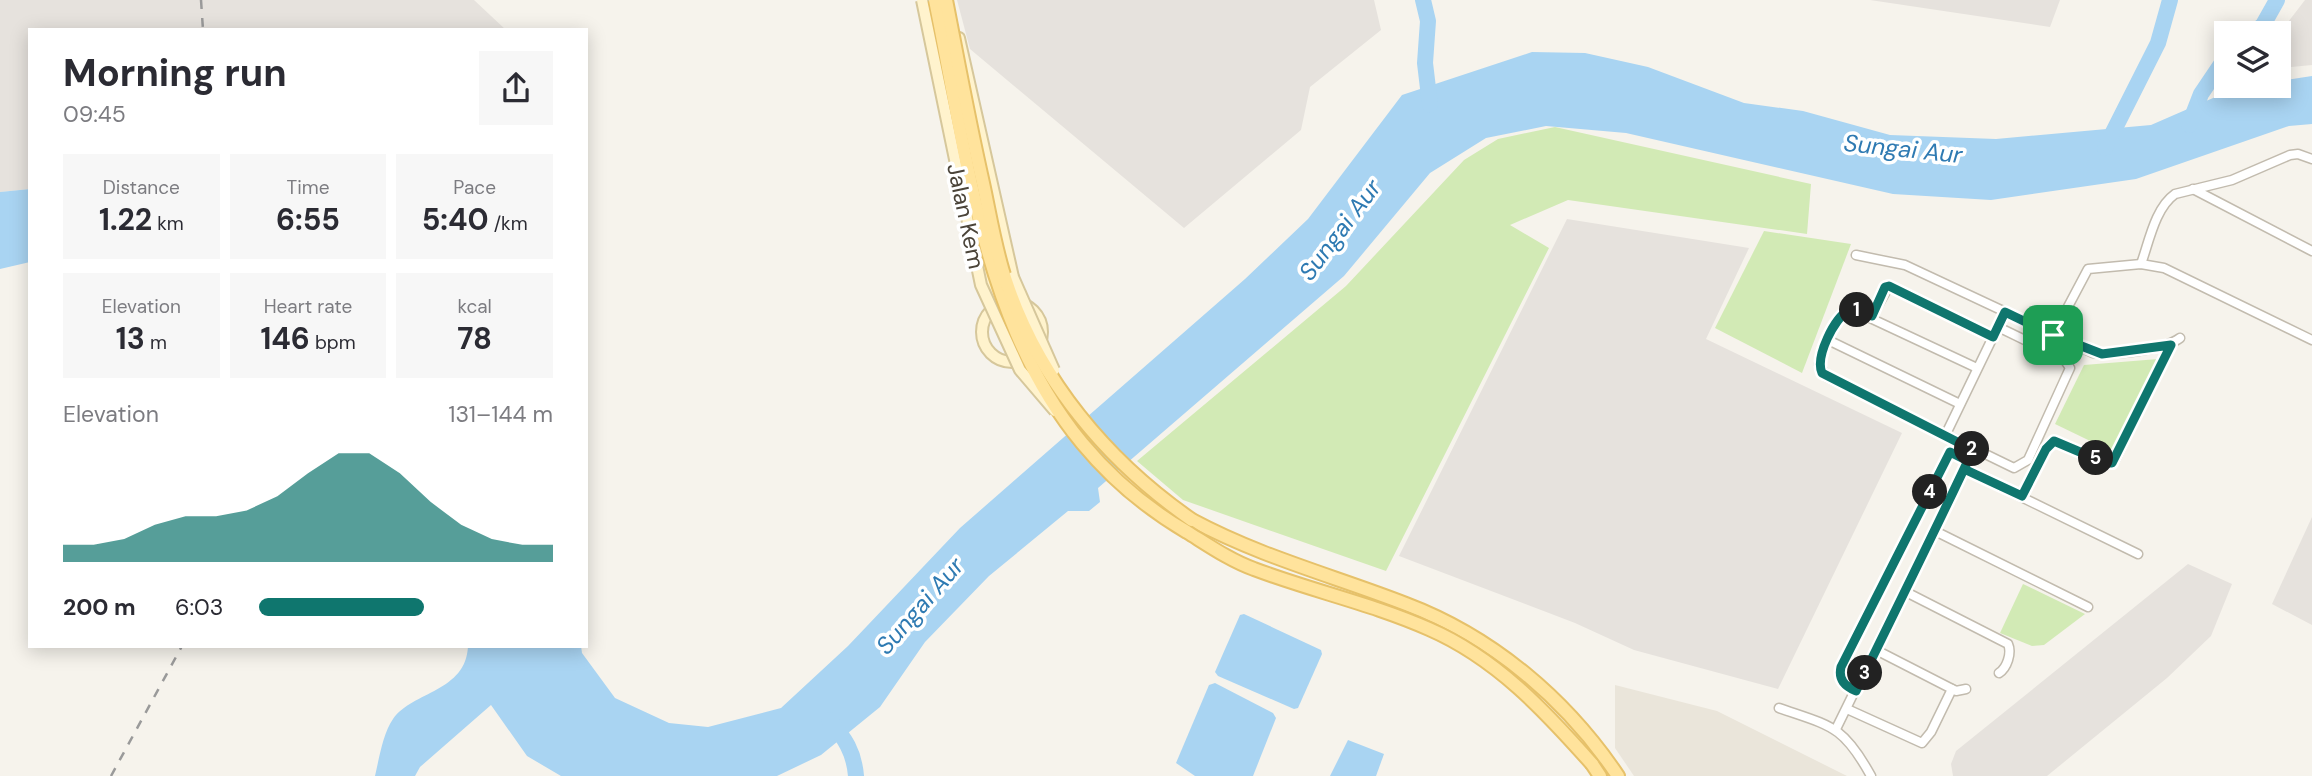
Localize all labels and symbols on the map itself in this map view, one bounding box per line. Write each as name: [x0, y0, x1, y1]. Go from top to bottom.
water label: Sungai Aur: [1842, 127, 1965, 170]
street label: Jalan Kem: [940, 160, 992, 272]
water label: Sungai Aur: [1291, 172, 1388, 286]
pin: 1: [1840, 292, 1874, 328]
pin: [2023, 305, 2083, 365]
pin: 2: [1954, 432, 1990, 466]
pin: 5: [2078, 440, 2114, 476]
pin: 4: [1912, 475, 1948, 510]
water label: Sungai Aur: [869, 550, 971, 661]
pin: 3: [1848, 656, 1882, 690]

